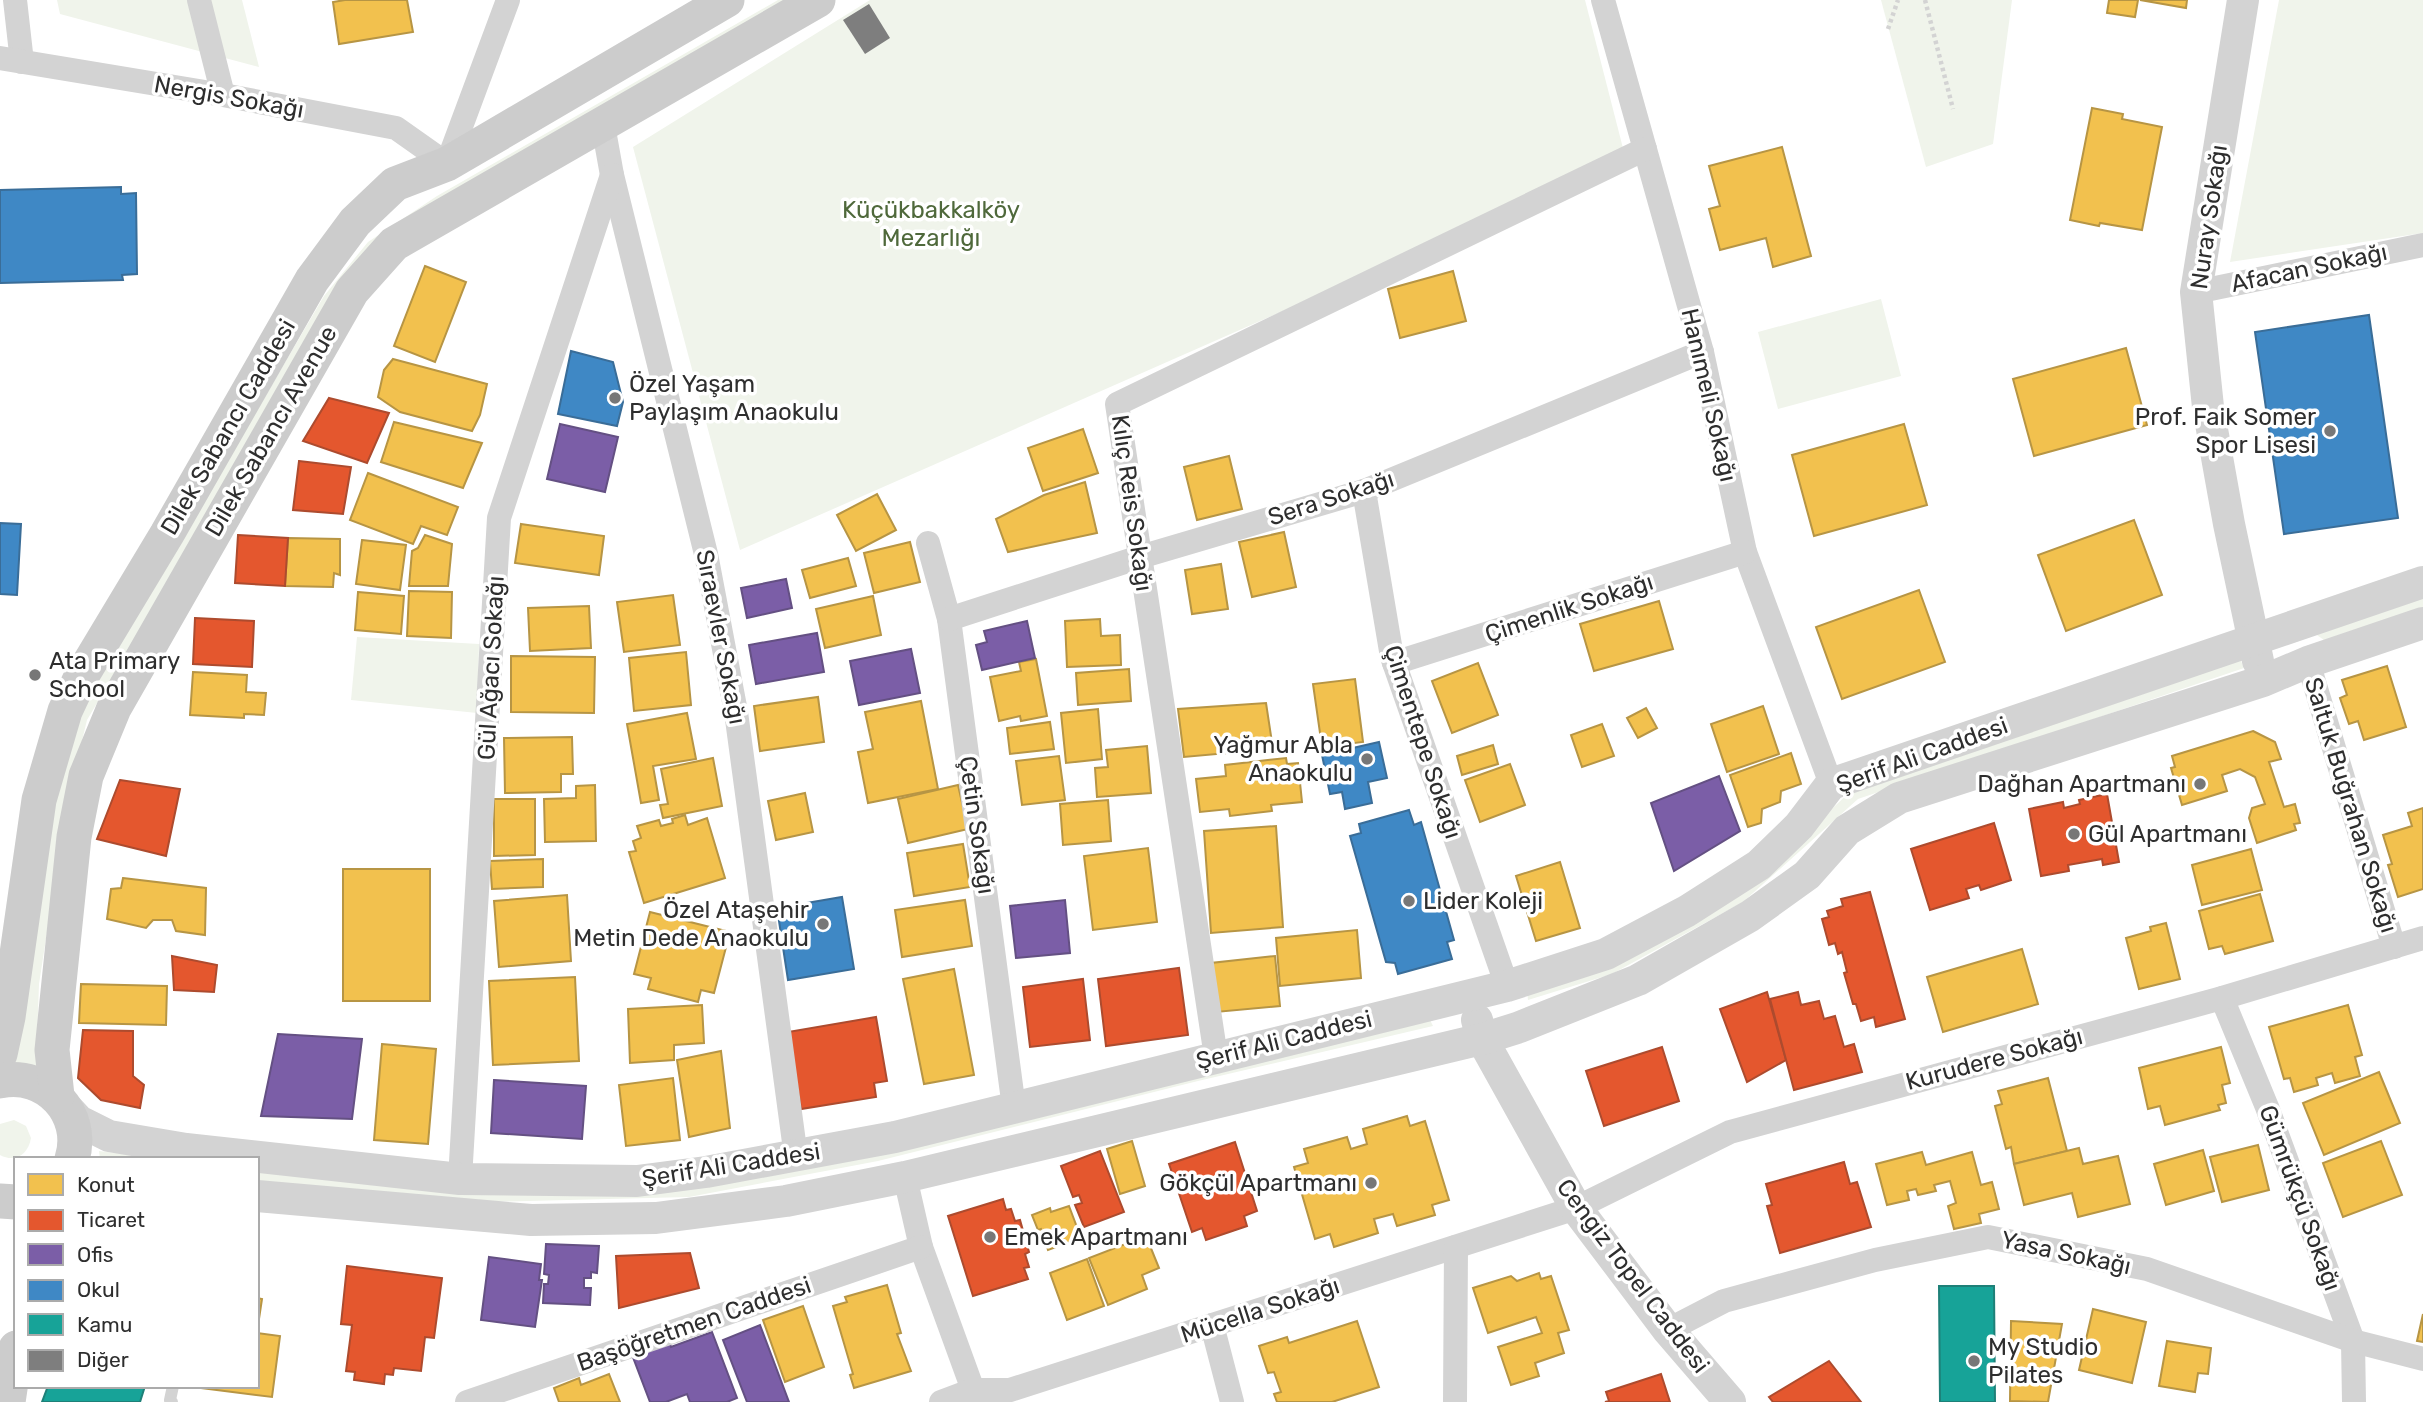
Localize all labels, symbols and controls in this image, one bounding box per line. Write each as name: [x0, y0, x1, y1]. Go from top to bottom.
street label: Nergis Sokağı: [152, 70, 306, 124]
street label: Nuray Sokağı: [2185, 143, 2233, 291]
park label: Küçükbakkalköy Mezarlığı: [842, 196, 1020, 252]
street label: Afacan Sokağı: [2228, 238, 2390, 298]
street label: Hanımeli Sokağı: [1675, 305, 1743, 485]
street label: Dilek Sabancı Caddesi: [155, 314, 301, 540]
street label: Dilek Sabancı Avenue: [199, 321, 343, 541]
place label: Özel Yaşam Paylaşım Anaokulu: [629, 370, 839, 426]
marker: Özel Yaşam Paylaşım Anaokulu: [607, 390, 623, 406]
place label: Prof. Faik Somer Spor Lisesi: [2135, 403, 2316, 459]
street label: Kılıç Reis Sokağı: [1106, 413, 1158, 593]
marker: Prof. Faik Somer Spor Lisesi: [2322, 423, 2338, 439]
street label: Sera Sokağı: [1265, 464, 1397, 532]
street label: Sıraevler Sokağı: [690, 547, 752, 727]
street label: Çimenlik Sokağı: [1481, 568, 1657, 648]
street label: Gül Ağacı Sokağı: [472, 575, 510, 761]
street label: Çimentepe Sokağı: [1379, 642, 1467, 842]
place label: Ata Primary School: [49, 647, 180, 703]
marker: Ata Primary School: [27, 667, 43, 683]
street label: Saltuk Buğrahan Sokağı: [2299, 674, 2403, 936]
street label: Şerif Ali Caddesi: [1833, 711, 2011, 799]
place label: Yağmur Abla Anaokulu: [1213, 731, 1353, 787]
marker: Yağmur Abla Anaokulu: [1359, 751, 1375, 767]
street label: Çetin Sokağı: [953, 754, 1001, 896]
place label: Dağhan Apartmanı: [1977, 770, 2186, 798]
marker: Dağhan Apartmanı: [2192, 776, 2208, 792]
place label: Gül Apartmanı: [2088, 820, 2247, 848]
marker: Gül Apartmanı: [2066, 826, 2082, 842]
place label: Lider Koleji: [1423, 887, 1543, 915]
marker: Lider Koleji: [1401, 893, 1417, 909]
place label: Özel Ataşehir Metin Dede Anaokulu: [573, 896, 809, 952]
marker: Özel Ataşehir Metin Dede Anaokulu: [815, 916, 831, 932]
street label: Şerif Ali Caddesi: [1193, 1005, 1375, 1075]
street label: Kurudere Sokağı: [1902, 1022, 2086, 1096]
street label: Gümrükçü Sokağı: [2253, 1101, 2347, 1295]
street label: Şerif Ali Caddesi: [640, 1137, 822, 1193]
legend: [14, 1157, 259, 1388]
place label: Gökçül Apartmanı: [1159, 1169, 1357, 1197]
text: Konut: [77, 1172, 135, 1197]
street label: Cengiz Topel Caddesi: [1551, 1173, 1715, 1379]
marker: Gökçül Apartmanı: [1363, 1175, 1379, 1191]
text: Ticaret: [77, 1207, 145, 1232]
place label: Emek Apartmanı: [1004, 1223, 1188, 1251]
street label: Yasa Sokağı: [1999, 1226, 2133, 1280]
marker: Emek Apartmanı: [982, 1229, 998, 1245]
text: Ofis: [77, 1242, 113, 1267]
street label: Başöğretmen Caddesi: [573, 1271, 815, 1377]
street label: Mücella Sokağı: [1177, 1271, 1343, 1349]
text: Okul: [77, 1277, 120, 1302]
text: Kamu: [77, 1312, 132, 1337]
place label: My Studio Pilates: [1988, 1333, 2098, 1389]
text: Diğer: [77, 1347, 129, 1372]
marker: My Studio Pilates: [1966, 1353, 1982, 1369]

